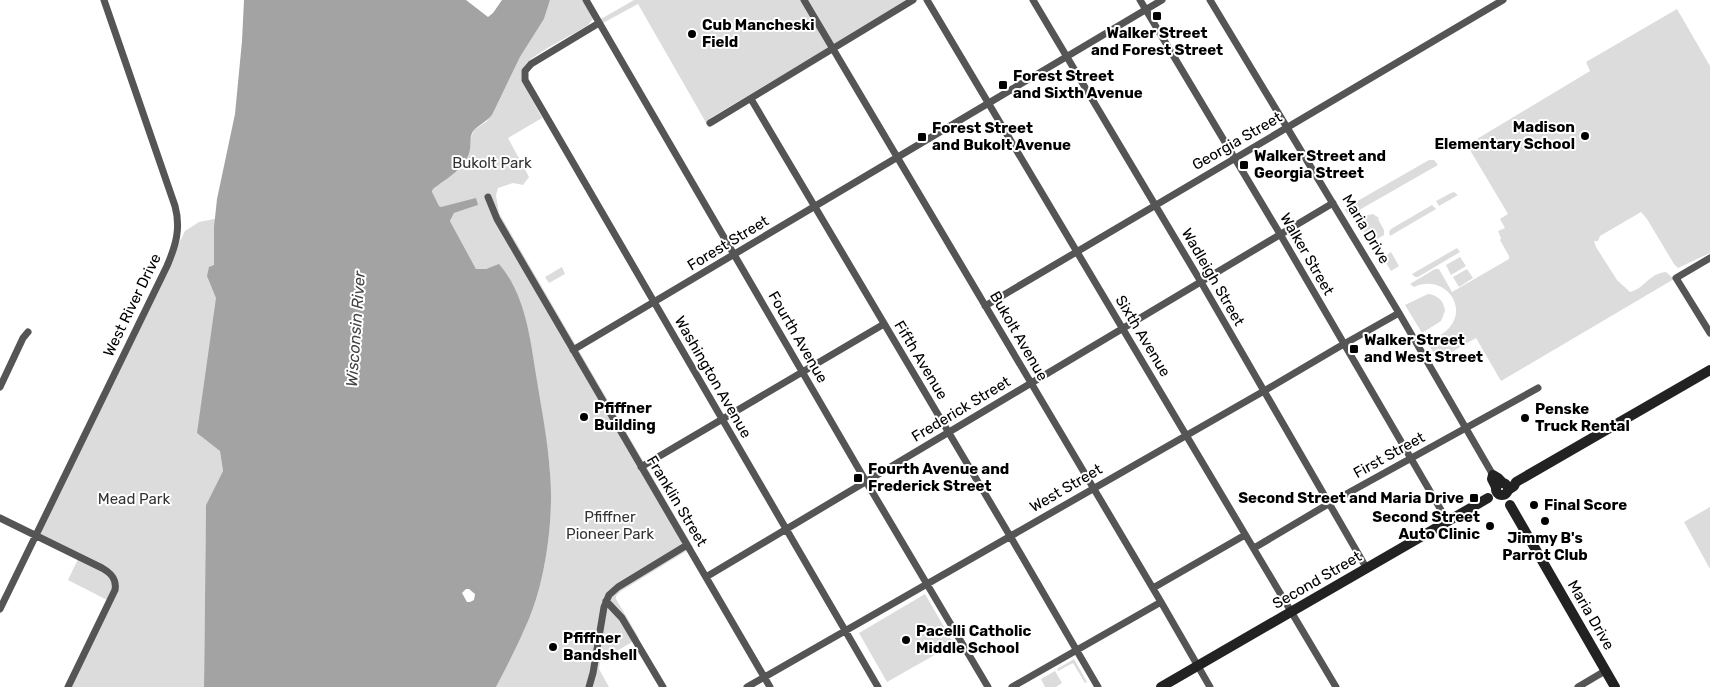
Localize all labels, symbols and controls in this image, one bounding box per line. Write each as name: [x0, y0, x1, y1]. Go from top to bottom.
marker: Walker Street and Forest Street: [1151, 10, 1163, 22]
place label: Cub Mancheski Field: [702, 16, 815, 51]
place label: Walker Street and Forest Street: [1091, 24, 1223, 59]
marker: Cub Mancheski Field: [686, 28, 698, 40]
place label: Forest Street and Sixth Avenue: [1013, 67, 1143, 102]
marker: Forest Street and Sixth Avenue: [997, 79, 1009, 91]
street label: Georgia Street: [1189, 108, 1285, 174]
place label: Madison Elementary School: [1434, 118, 1575, 153]
place label: Forest Street and Bukolt Avenue: [932, 119, 1071, 154]
marker: Madison Elementary School: [1579, 130, 1591, 142]
marker: Forest Street and Bukolt Avenue: [916, 131, 928, 143]
place label: Walker Street and Georgia Street: [1254, 147, 1386, 182]
park label: Bukolt Park: [452, 154, 532, 172]
marker: Walker Street and Georgia Street: [1238, 159, 1250, 171]
street label: Maria Drive: [1338, 191, 1394, 267]
street label: Walker Street: [1276, 210, 1338, 298]
street label: Forest Street: [684, 212, 772, 274]
street label: Wadleigh Street: [1178, 225, 1248, 329]
street label: West River Drive: [99, 251, 165, 359]
water label: Wisconsin River: [342, 270, 369, 388]
street label: Fourth Avenue: [765, 288, 831, 386]
street label: Bukolt Avenue: [986, 288, 1052, 384]
street label: Sixth Avenue: [1112, 292, 1174, 380]
street label: Washington Avenue: [671, 313, 755, 441]
street label: Fifth Avenue: [890, 317, 952, 403]
place label: Walker Street and West Street: [1364, 331, 1483, 366]
marker: Walker Street and West Street: [1348, 343, 1360, 355]
street label: Frederick Street: [908, 372, 1014, 446]
place label: Pfiffner Building: [594, 399, 656, 434]
place label: Penske Truck Rental: [1535, 400, 1630, 435]
marker: Pfiffner Building: [578, 411, 590, 423]
marker: Penske Truck Rental: [1519, 412, 1531, 424]
street label: First Street: [1350, 428, 1428, 482]
street label: Franklin Street: [643, 452, 711, 550]
place label: Fourth Avenue and Frederick Street: [868, 460, 1009, 495]
street label: West Street: [1027, 460, 1106, 516]
marker: Fourth Avenue and Frederick Street: [852, 472, 864, 484]
place label: Second Street and Maria Drive: [1238, 489, 1464, 507]
park label: Mead Park: [98, 490, 170, 508]
marker: Second Street and Maria Drive: [1468, 492, 1480, 504]
place label: Final Score: [1544, 496, 1627, 514]
marker: Final Score: [1528, 499, 1540, 511]
park label: Pfiffner Pioneer Park: [566, 508, 654, 543]
place label: Second Street Auto Clinic: [1372, 508, 1480, 543]
marker: Jimmy B's Parrot Club: [1539, 515, 1551, 527]
marker: Second Street Auto Clinic: [1484, 520, 1496, 532]
place label: Jimmy B's Parrot Club: [1502, 529, 1588, 564]
street label: Second Street: [1269, 547, 1365, 613]
street label: Maria Drive: [1564, 577, 1618, 653]
place label: Pacelli Catholic Middle School: [916, 622, 1031, 657]
place label: Pfiffner Bandshell: [563, 629, 637, 664]
marker: Pacelli Catholic Middle School: [900, 634, 912, 646]
marker: Pfiffner Bandshell: [547, 641, 559, 653]

